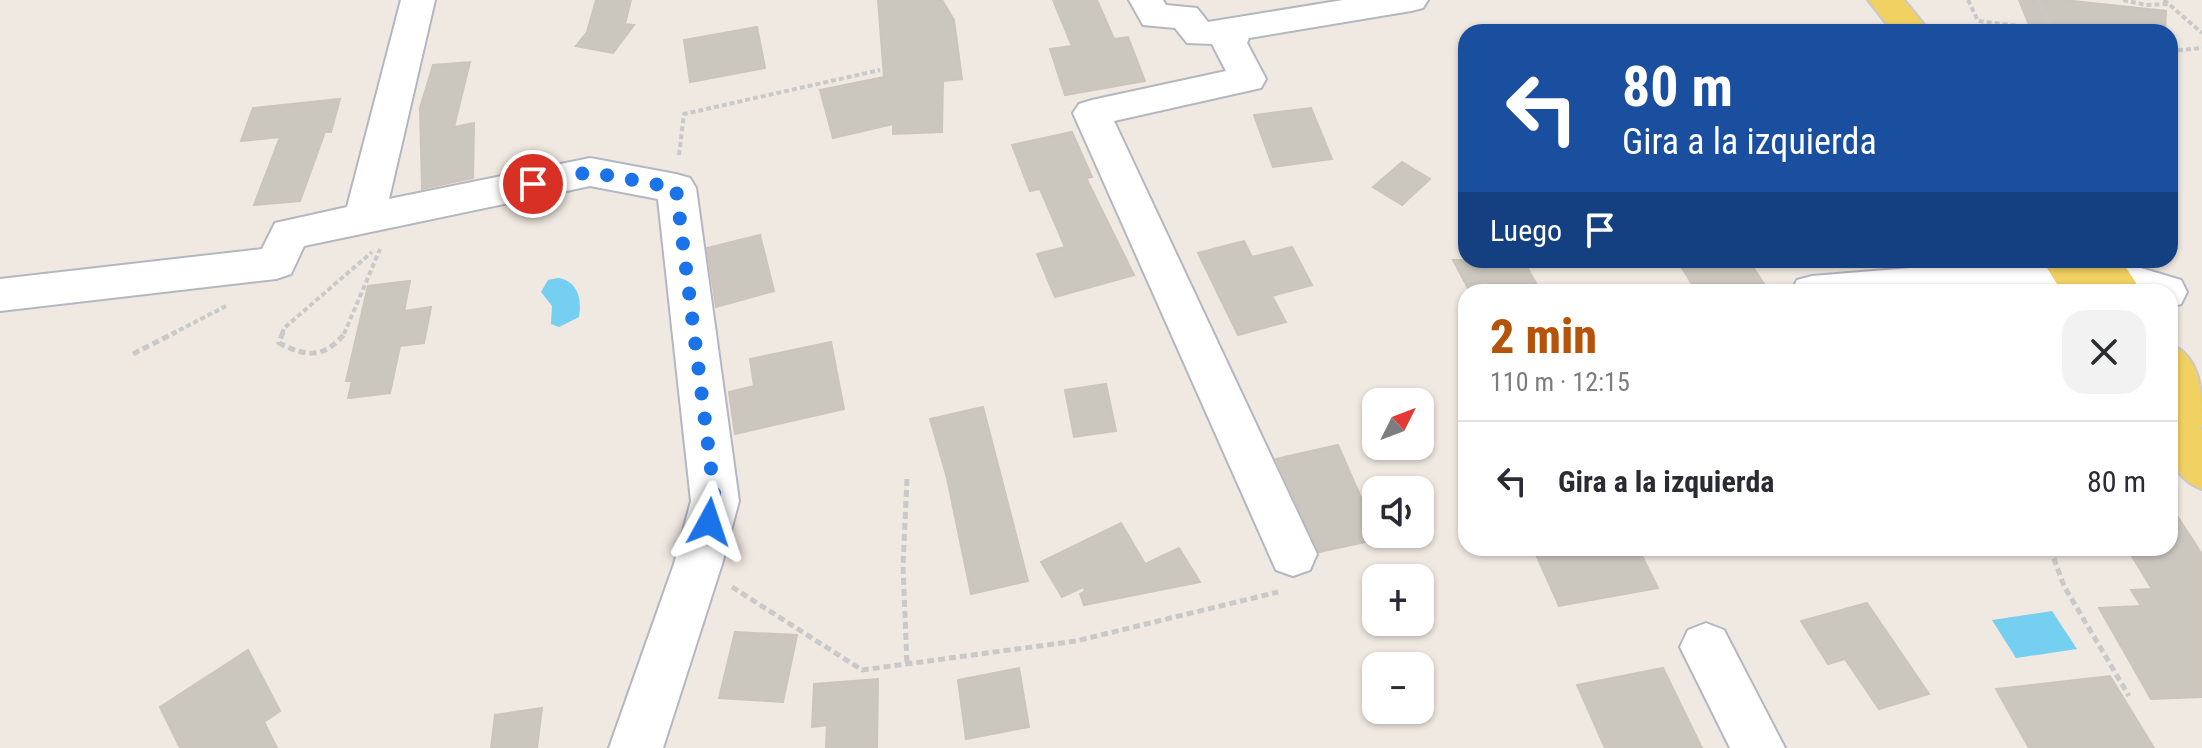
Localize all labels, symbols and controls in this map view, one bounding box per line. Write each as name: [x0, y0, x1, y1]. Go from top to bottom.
text: 80 m: [1622, 54, 1733, 120]
icon: left: [1490, 56, 1594, 160]
text: Gira a la izquierda: [1622, 121, 1877, 163]
pin: [499, 150, 567, 218]
icon: arrive: [511, 162, 555, 206]
icon: arrive: [1578, 208, 1622, 252]
text: Luego: [1490, 213, 1562, 248]
text: 2 min: [1490, 308, 1597, 365]
button: close: [2062, 310, 2146, 394]
text: 110 m · 12:15: [1490, 367, 1630, 397]
north arrow: [1362, 388, 1434, 460]
map controls: [1362, 388, 1434, 724]
icon: left: [1490, 459, 1534, 503]
text: Gira a la izquierda: [1558, 464, 1774, 499]
text: 80 m: [2087, 464, 2146, 499]
button: sound: [1362, 476, 1434, 548]
position arrow: [667, 480, 751, 564]
button: +: [1362, 564, 1434, 636]
button: −: [1362, 652, 1434, 724]

